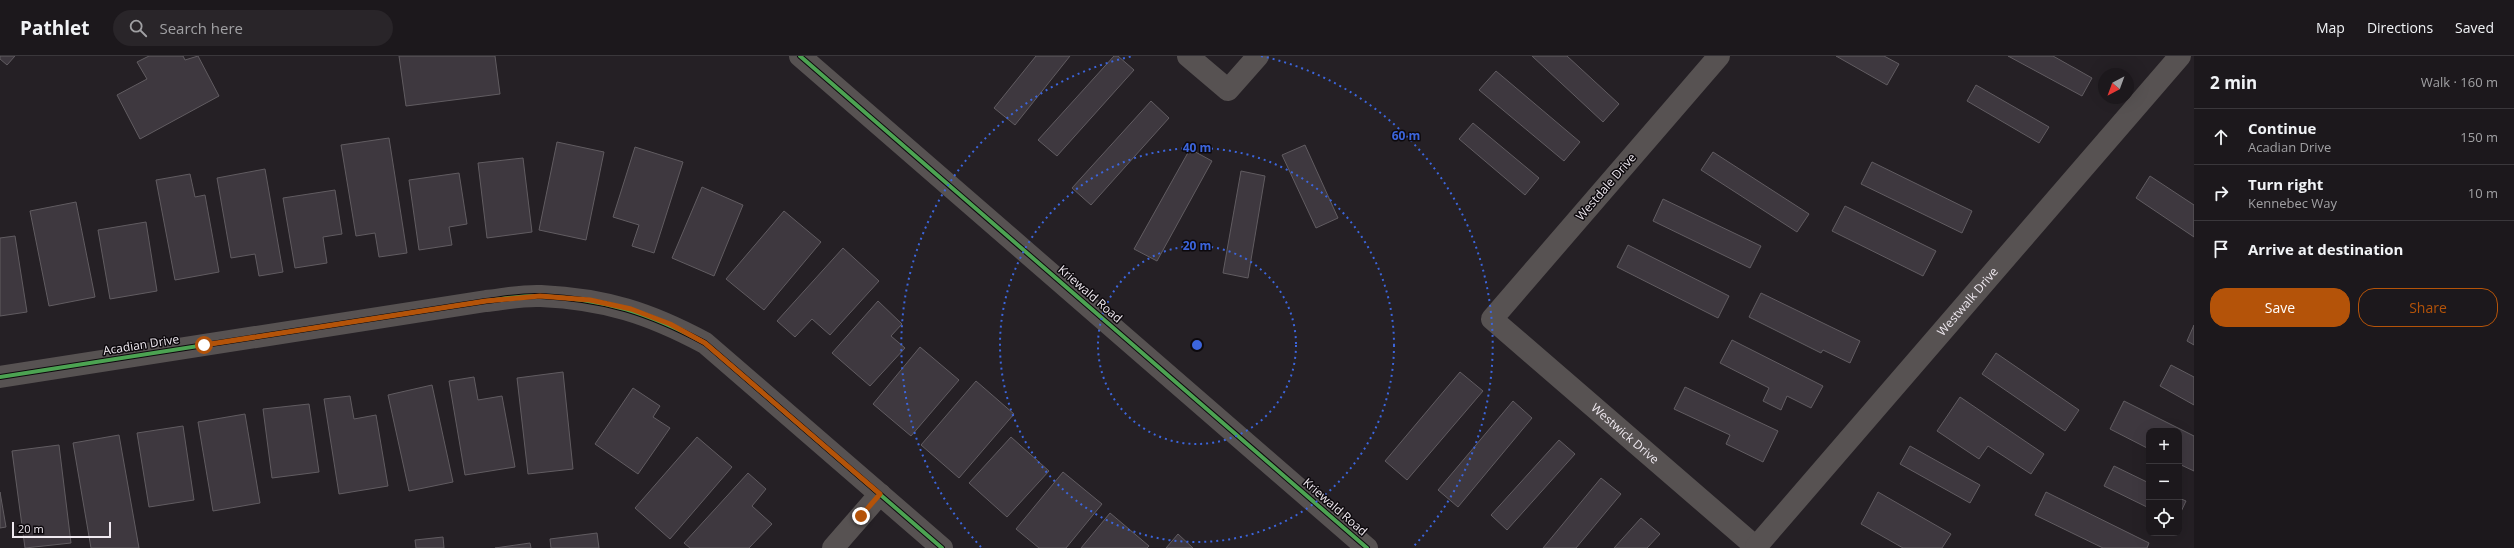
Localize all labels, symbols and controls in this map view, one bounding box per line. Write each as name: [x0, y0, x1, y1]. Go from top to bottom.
search box: [113, 10, 393, 46]
text: Pathlet: [20, 15, 89, 41]
icon: search: [127, 17, 149, 39]
text: Search here: [159, 18, 243, 38]
text: Map: [2316, 18, 2345, 37]
text: Directions: [2367, 18, 2433, 37]
text: Saved: [2455, 18, 2494, 37]
north arrow: [2098, 68, 2134, 104]
text: 2 min: [2210, 71, 2257, 94]
text: Walk · 160 m: [2421, 73, 2498, 91]
text: Continue: [2248, 118, 2316, 138]
icon: ahead: [2210, 126, 2232, 148]
text: 60 m: [1392, 127, 1420, 144]
text: 150 m: [2460, 128, 2498, 146]
text: Acadian Drive: [2248, 138, 2331, 156]
text: 40 m: [1183, 139, 1211, 156]
street label: Westdale Drive: [1572, 149, 1640, 224]
text: Turn right: [2248, 174, 2323, 194]
icon: right: [2210, 182, 2232, 204]
text: 10 m: [2468, 184, 2498, 202]
text: Kennebec Way: [2248, 194, 2337, 212]
text: 20 m: [1183, 237, 1211, 254]
icon: arrive: [2210, 238, 2232, 260]
text: Arrive at destination: [2248, 239, 2403, 259]
street label: Kriewald Road: [1055, 261, 1126, 326]
street label: Westwalk Drive: [1933, 263, 2002, 339]
button: Save: [2210, 288, 2350, 327]
button: Share: [2358, 288, 2498, 327]
street label: Acadian Drive: [102, 330, 180, 359]
route start: [195, 336, 213, 354]
centre of rings: [1190, 338, 1204, 352]
street label: Westwick Drive: [1588, 399, 1663, 468]
map controls: [2146, 428, 2182, 536]
button: +: [2146, 428, 2182, 464]
button: −: [2146, 464, 2182, 500]
street label: Kriewald Road: [1300, 474, 1371, 539]
button: locate: [2146, 500, 2182, 536]
route end: [852, 507, 870, 525]
scale bar: [12, 520, 111, 539]
text: 20 m: [18, 521, 44, 536]

